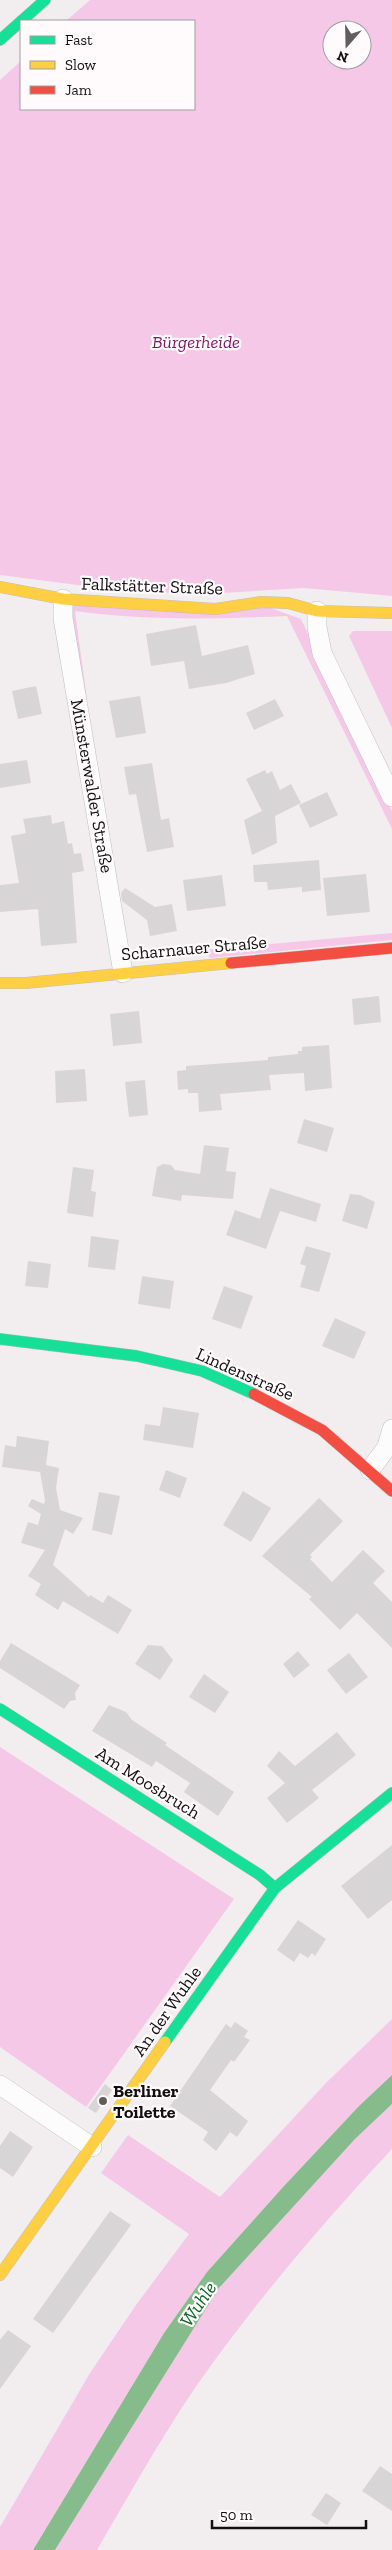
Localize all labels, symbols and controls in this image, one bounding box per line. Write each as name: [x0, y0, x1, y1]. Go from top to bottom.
legend: [20, 20, 195, 110]
north arrow: [322, 20, 372, 70]
text: Fast: [65, 31, 93, 49]
text: N: [334, 47, 351, 67]
text: Slow: [65, 56, 97, 74]
text: Jam: [65, 81, 92, 99]
park label: Bürgerheide: [152, 331, 240, 353]
street label: Falkstätter Straße: [81, 573, 223, 599]
street label: Münsterwalder Straße: [66, 697, 118, 875]
street label: Scharnauer Straße: [120, 931, 268, 965]
street label: Lindenstraße: [193, 1343, 297, 1405]
street label: Am Moosbruch: [92, 1742, 204, 1824]
street label: An der Wuhle: [128, 1962, 206, 2060]
place label: Berliner Toilette: [113, 2080, 179, 2123]
marker: Berliner Toilette: [97, 2095, 109, 2107]
water label: Wuhle: [175, 2277, 221, 2331]
scale bar: [212, 2498, 366, 2530]
text: 50 m: [220, 2506, 253, 2524]

